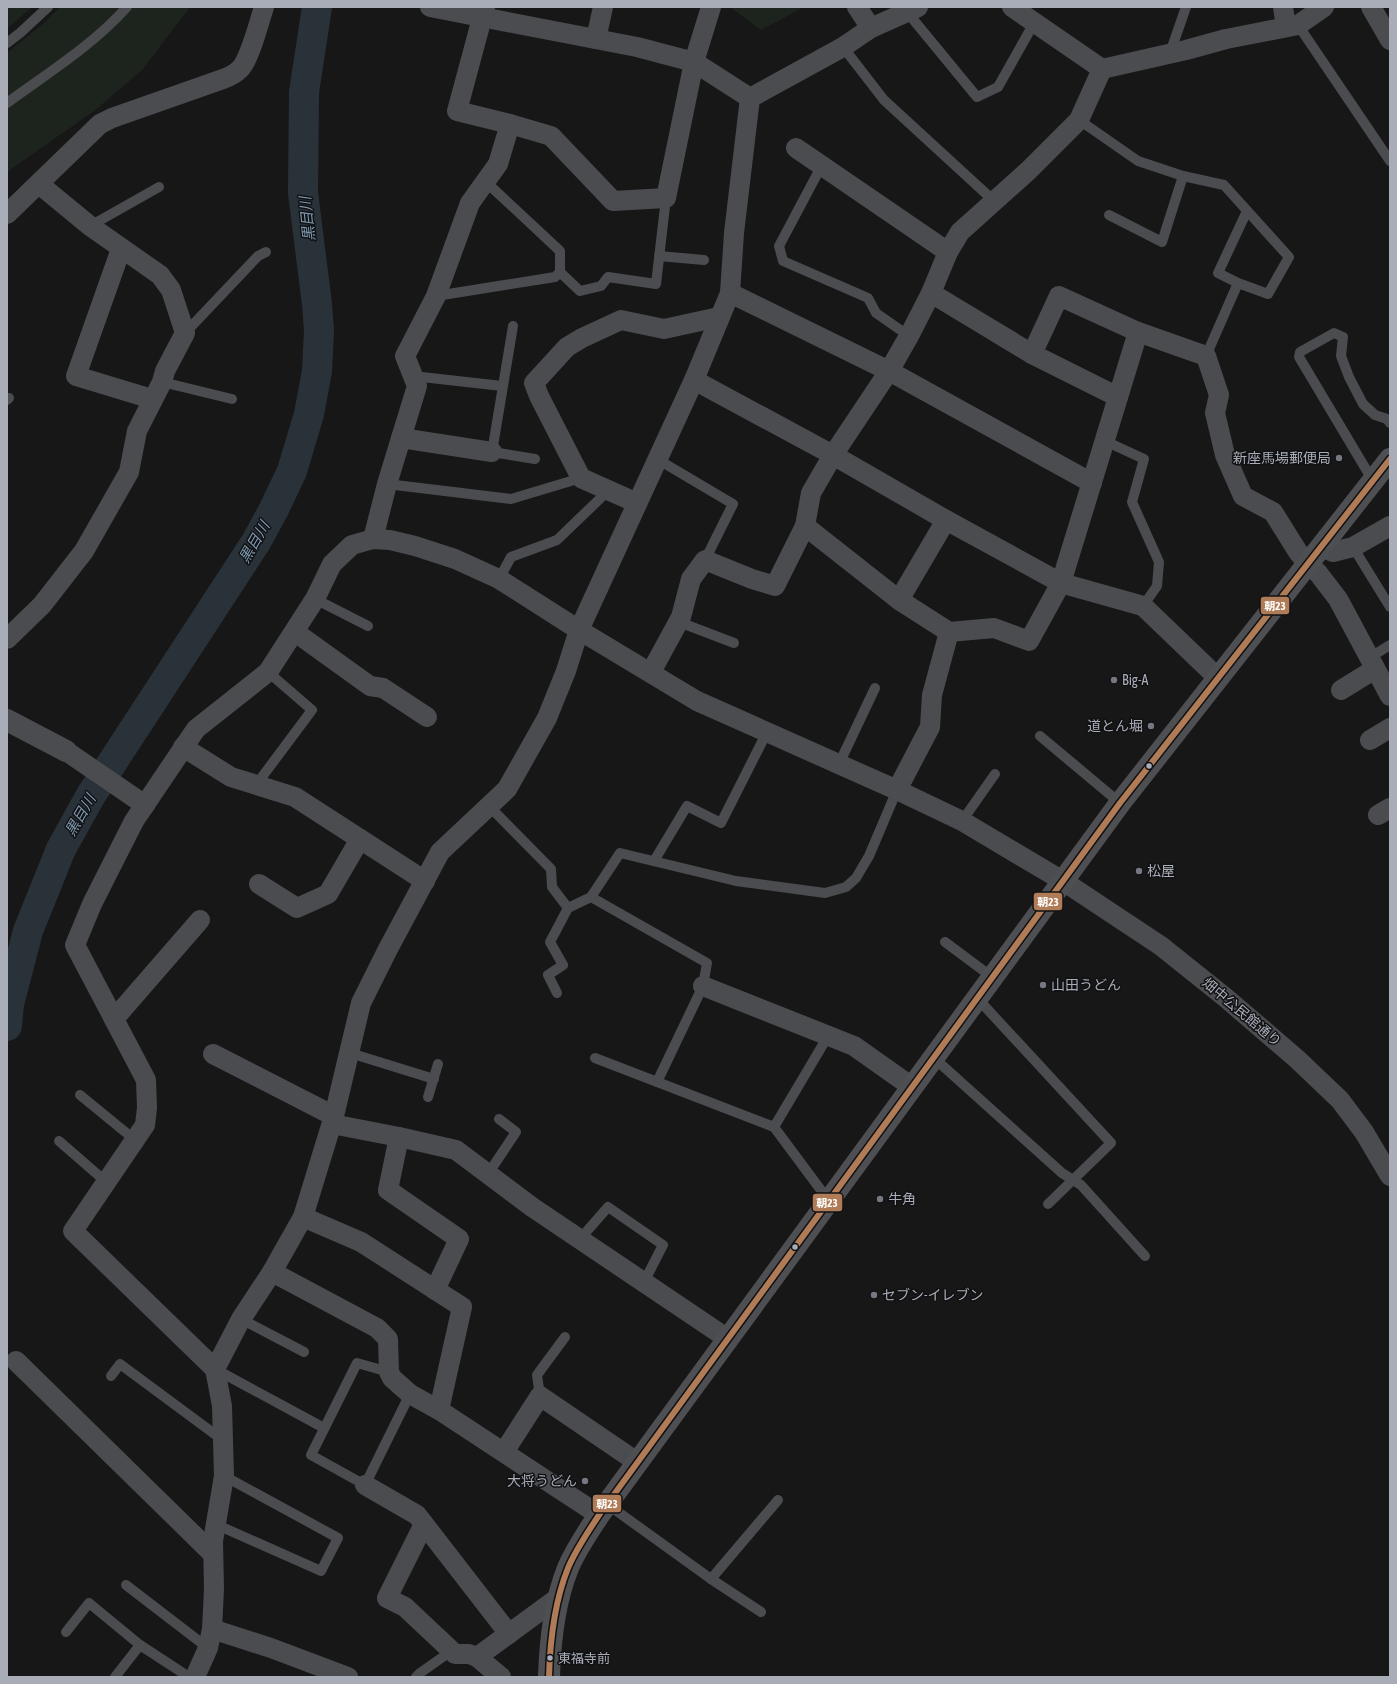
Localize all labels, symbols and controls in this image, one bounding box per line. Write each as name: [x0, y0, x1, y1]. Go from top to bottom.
water label: 黒目川: [296, 194, 318, 242]
place label: 新座馬場郵便局: [1233, 450, 1331, 466]
marker: 新座馬場郵便局: [1334, 453, 1344, 463]
water label: 黒目川: [235, 517, 274, 566]
line badge: 朝23: [1260, 596, 1290, 615]
text: 朝23: [1264, 600, 1286, 612]
place label: Big-A: [1122, 672, 1148, 688]
marker: Big-A: [1109, 675, 1119, 685]
place label: 道とん堀: [1087, 718, 1143, 734]
marker: 道とん堀: [1146, 721, 1156, 731]
unlabelled marker: [1144, 761, 1154, 771]
water label: 黒目川: [61, 790, 100, 839]
place label: 松屋: [1147, 863, 1175, 879]
marker: 松屋: [1134, 866, 1144, 876]
line badge: 朝23: [1033, 892, 1063, 911]
text: 朝23: [1037, 896, 1059, 908]
street label: 畑中公民館通り: [1199, 974, 1285, 1050]
place label: 山田うどん: [1051, 977, 1121, 993]
marker: 山田うどん: [1038, 980, 1048, 990]
place label: 牛角: [888, 1191, 916, 1207]
line badge: 朝23: [812, 1193, 843, 1212]
marker: 牛角: [875, 1194, 885, 1204]
text: 朝23: [816, 1197, 838, 1209]
unlabelled marker: [790, 1242, 800, 1252]
place label: セブン-イレブン: [882, 1287, 984, 1303]
marker: セブン-イレブン: [869, 1290, 879, 1300]
place label: 大将うどん: [507, 1473, 577, 1489]
marker: 大将うどん: [580, 1476, 590, 1486]
line badge: 朝23: [592, 1494, 622, 1513]
text: 朝23: [596, 1498, 618, 1510]
place label: 東福寺前: [558, 1651, 610, 1666]
marker: 東福寺前: [545, 1653, 555, 1663]

